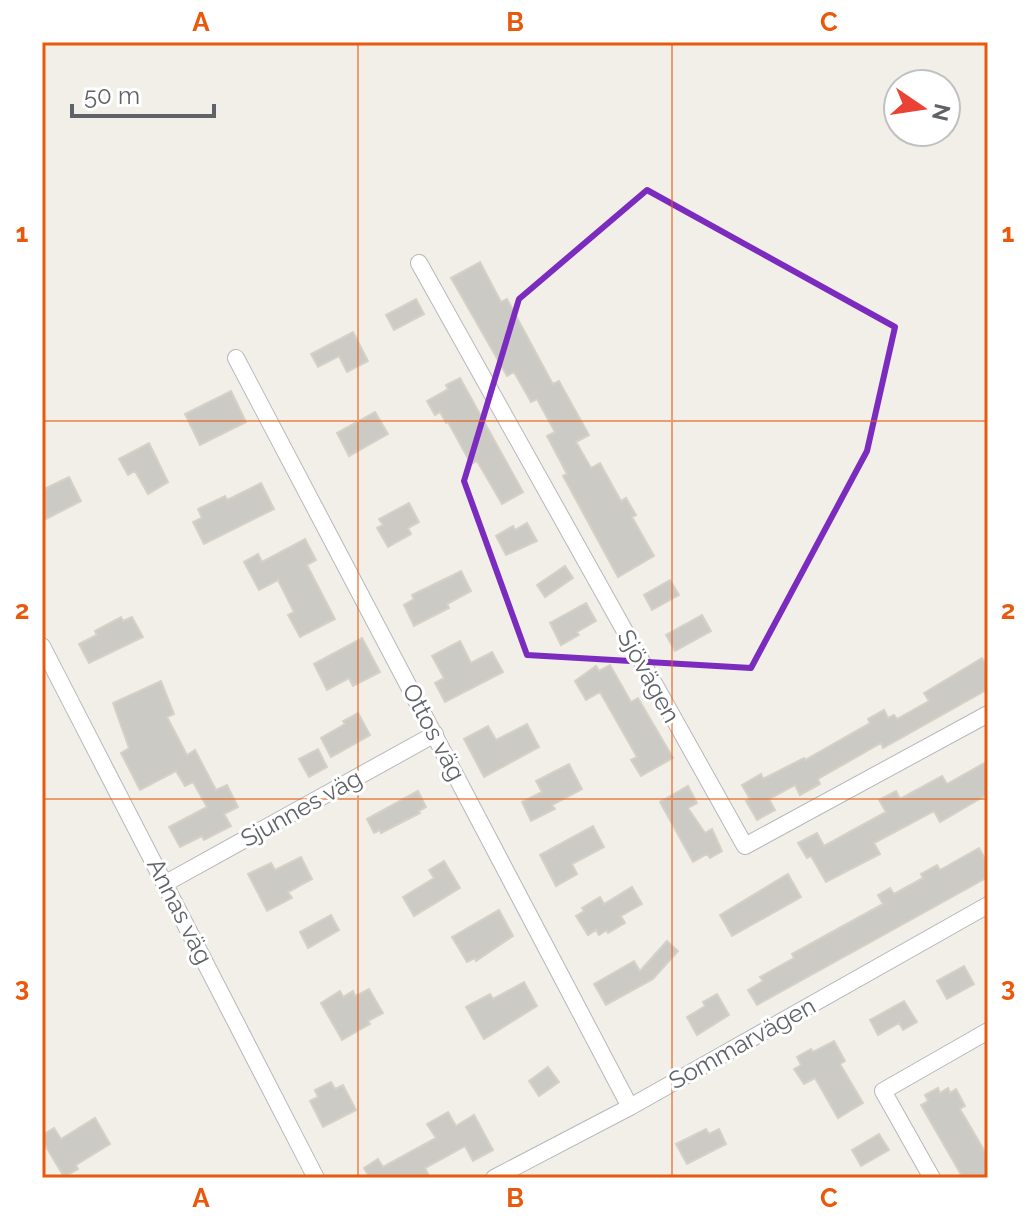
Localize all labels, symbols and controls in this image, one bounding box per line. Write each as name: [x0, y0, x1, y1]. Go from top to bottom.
text: A: [192, 7, 210, 37]
text: B: [506, 7, 524, 37]
text: C: [820, 7, 838, 37]
scale bar: [72, 68, 214, 118]
north arrow: [882, 68, 962, 148]
text: 50 m: [84, 81, 140, 110]
text: N: [927, 101, 956, 124]
text: 1: [16, 218, 29, 248]
text: 1: [1002, 218, 1015, 248]
text: 2: [15, 595, 29, 625]
text: 2: [1001, 595, 1015, 625]
street label: Sjövägen: [612, 624, 686, 728]
street label: Ottos väg: [396, 679, 472, 785]
street label: Sjunnes väg: [235, 763, 367, 853]
street label: Annas väg: [141, 853, 219, 969]
text: 3: [15, 972, 29, 1002]
text: 3: [1001, 972, 1015, 1002]
street label: Sommarvägen: [664, 991, 820, 1095]
text: A: [192, 1183, 210, 1213]
text: B: [506, 1183, 524, 1213]
text: C: [820, 1183, 838, 1213]

